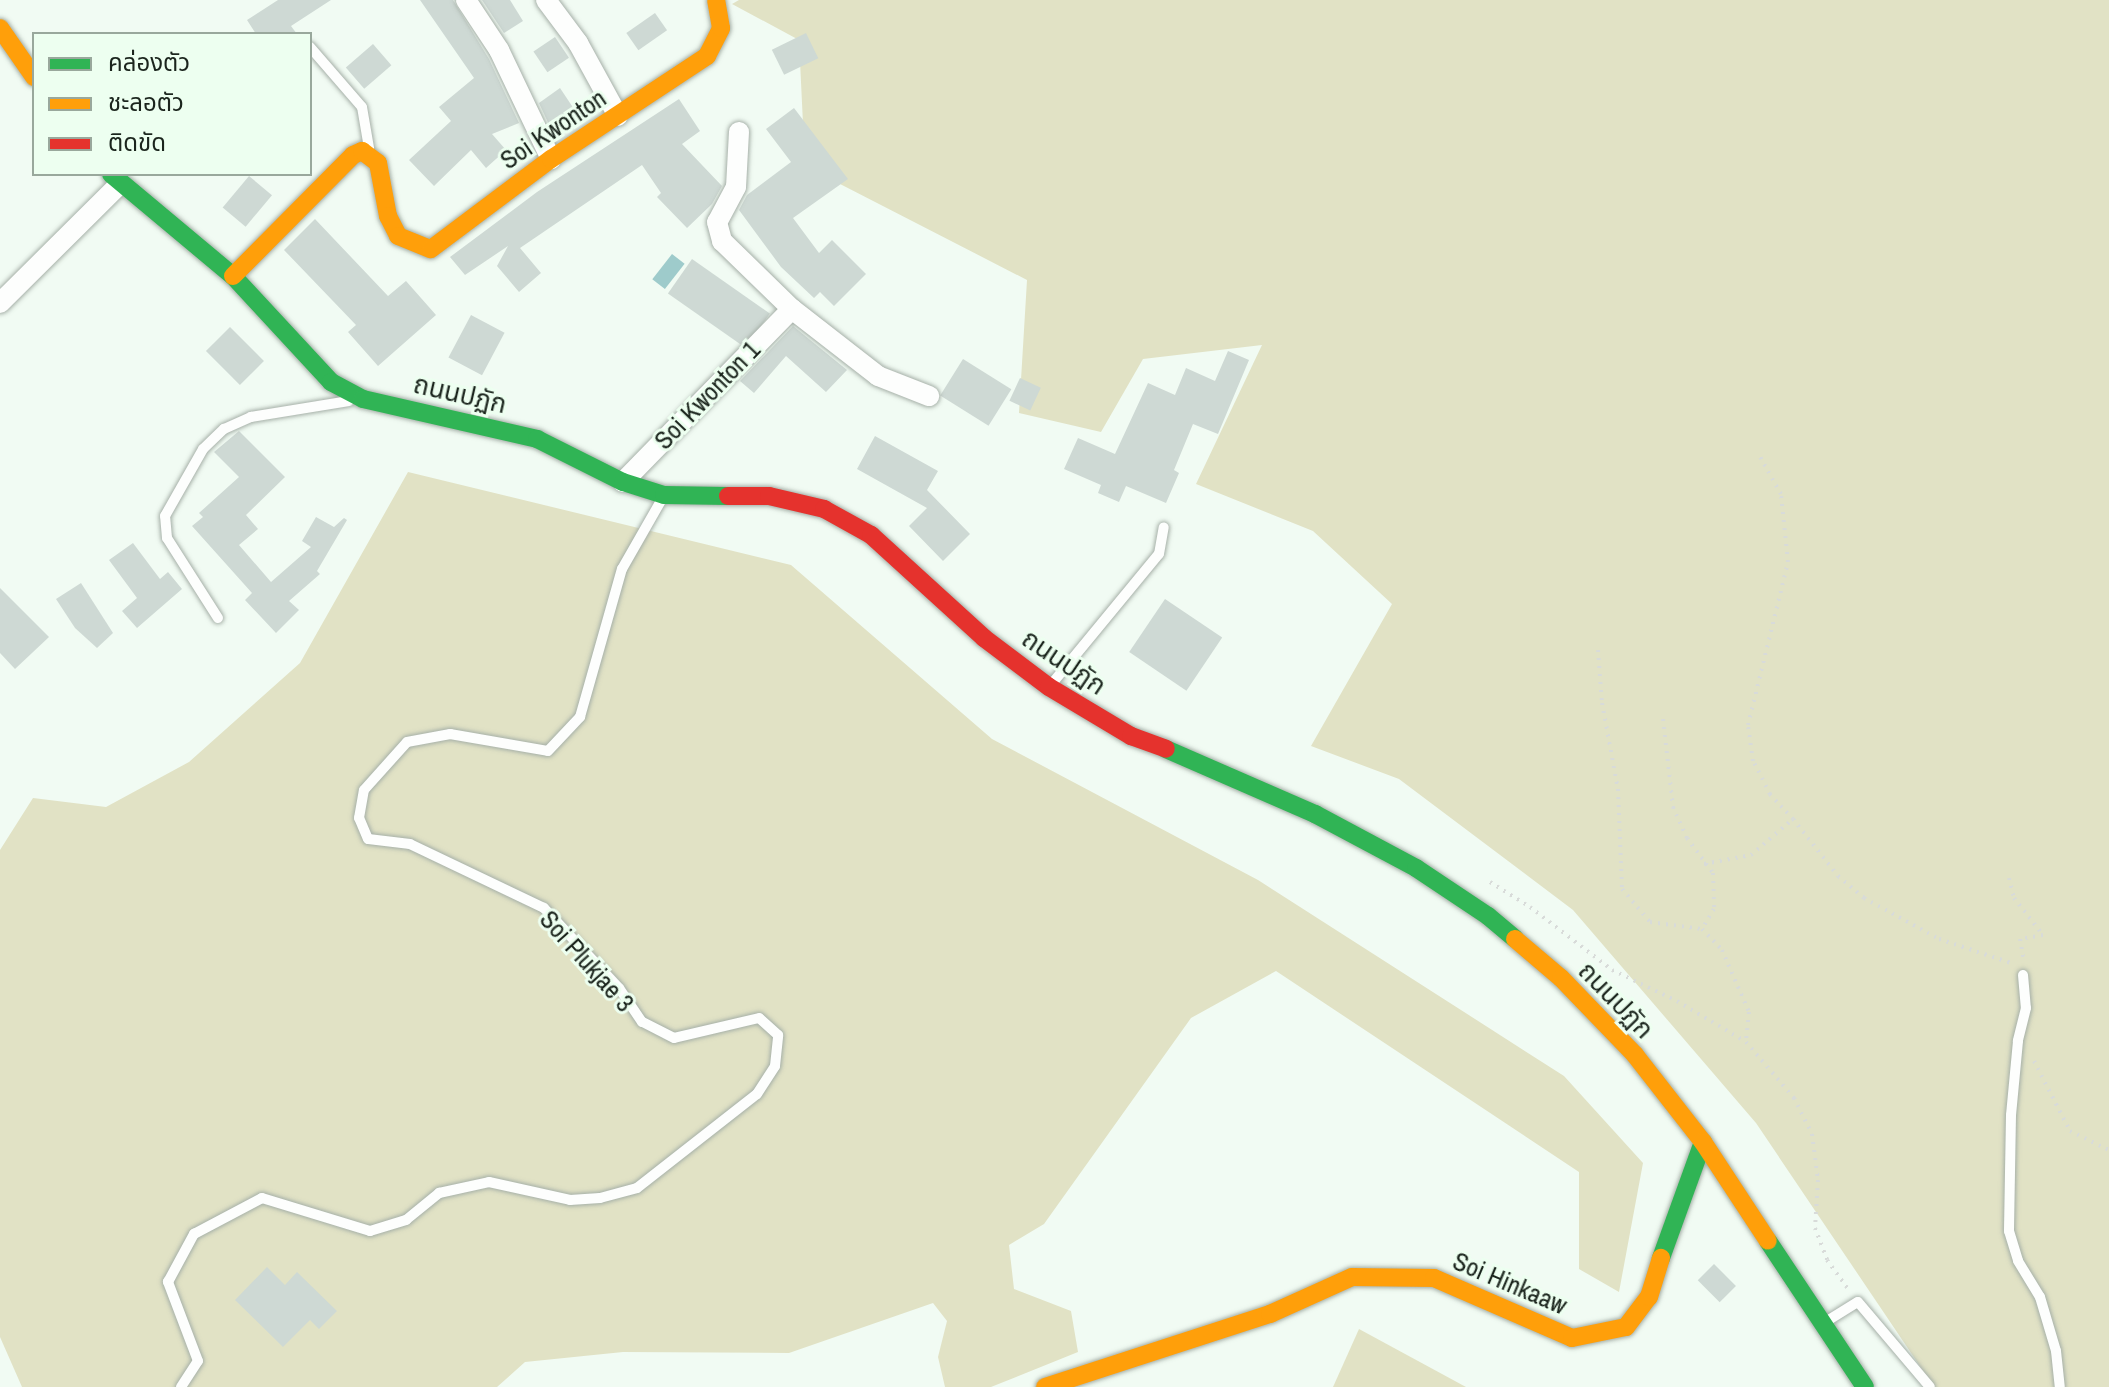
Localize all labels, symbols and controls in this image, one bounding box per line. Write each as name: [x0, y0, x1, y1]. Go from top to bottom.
legend: [32, 32, 312, 176]
text: คล่องตัว: [108, 46, 190, 78]
street label: Soi Kwonton: [494, 82, 612, 176]
text: ชะลอตัว: [108, 86, 184, 118]
text: ติดขัด: [108, 126, 166, 158]
street label: Soi Kwonton 1: [648, 334, 766, 456]
street label: ถนนปฏัก: [410, 368, 510, 420]
street label: ถนนปฏัก: [1016, 623, 1112, 701]
street label: Soi Plukjae 3: [533, 904, 641, 1018]
street label: ถนนปฏัก: [1572, 955, 1660, 1045]
street label: Soi Hinkaaw: [1448, 1245, 1572, 1321]

